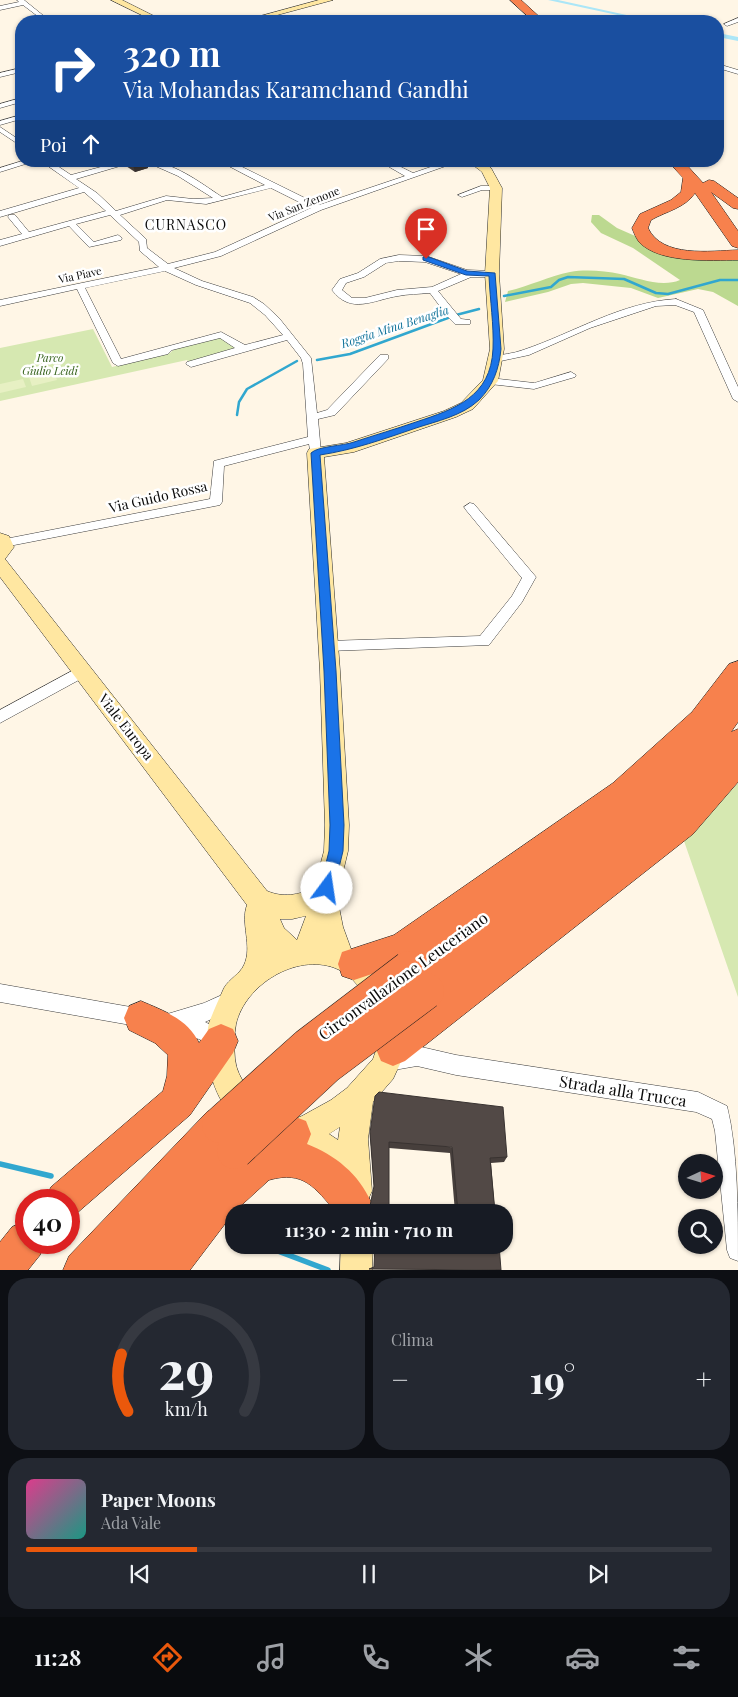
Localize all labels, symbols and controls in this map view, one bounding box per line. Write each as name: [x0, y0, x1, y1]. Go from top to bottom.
text: 320 m: [123, 29, 221, 76]
icon: right: [40, 35, 105, 100]
text: Via Mohandas Karamchand Gandhi: [123, 74, 469, 104]
icon: ahead: [77, 130, 105, 158]
text: Poi: [40, 131, 67, 157]
street label: Via San Zenone: [265, 182, 342, 225]
pin: [405, 208, 447, 259]
district label: CURNASCO: [145, 215, 227, 234]
icon: arrive: [412, 215, 440, 243]
street label: Via Piave: [56, 263, 103, 287]
water label: Roggia Mina Benaglia: [338, 301, 451, 351]
park label: Parco Giulio Leidi: [22, 350, 78, 378]
street label: Via Guido Rossa: [106, 476, 209, 517]
street label: Viale Europa: [94, 689, 158, 764]
position arrow: [300, 861, 352, 913]
street label: Circonvallazione Leuceriano: [314, 907, 492, 1044]
street label: Strada alla Trucca: [558, 1070, 688, 1111]
north arrow: [678, 1154, 722, 1199]
map controls: [678, 1154, 723, 1254]
speed limit sign: 40: [15, 1189, 80, 1254]
button: search: [678, 1209, 723, 1254]
text: 11:30 · 2 min · 710 m: [285, 1216, 453, 1242]
text: Clima: [391, 1329, 433, 1350]
text: 29: [159, 1334, 214, 1403]
text: 19°: [529, 1353, 575, 1404]
text: −: [391, 1360, 409, 1397]
text: +: [696, 1360, 712, 1397]
text: km/h: [165, 1397, 208, 1420]
text: Paper Moons: [101, 1486, 216, 1512]
text: Ada Vale: [101, 1512, 161, 1533]
icon: previous: [126, 1560, 154, 1588]
icon: pause: [355, 1560, 383, 1588]
icon: next: [584, 1560, 612, 1588]
icon: directions: [150, 1640, 185, 1675]
icon: music: [254, 1640, 289, 1675]
icon: phone: [358, 1640, 393, 1675]
icon: climate: [461, 1640, 496, 1675]
icon: car: [565, 1640, 600, 1675]
icon: filters: [669, 1640, 704, 1675]
text: 11:28: [34, 1642, 81, 1672]

